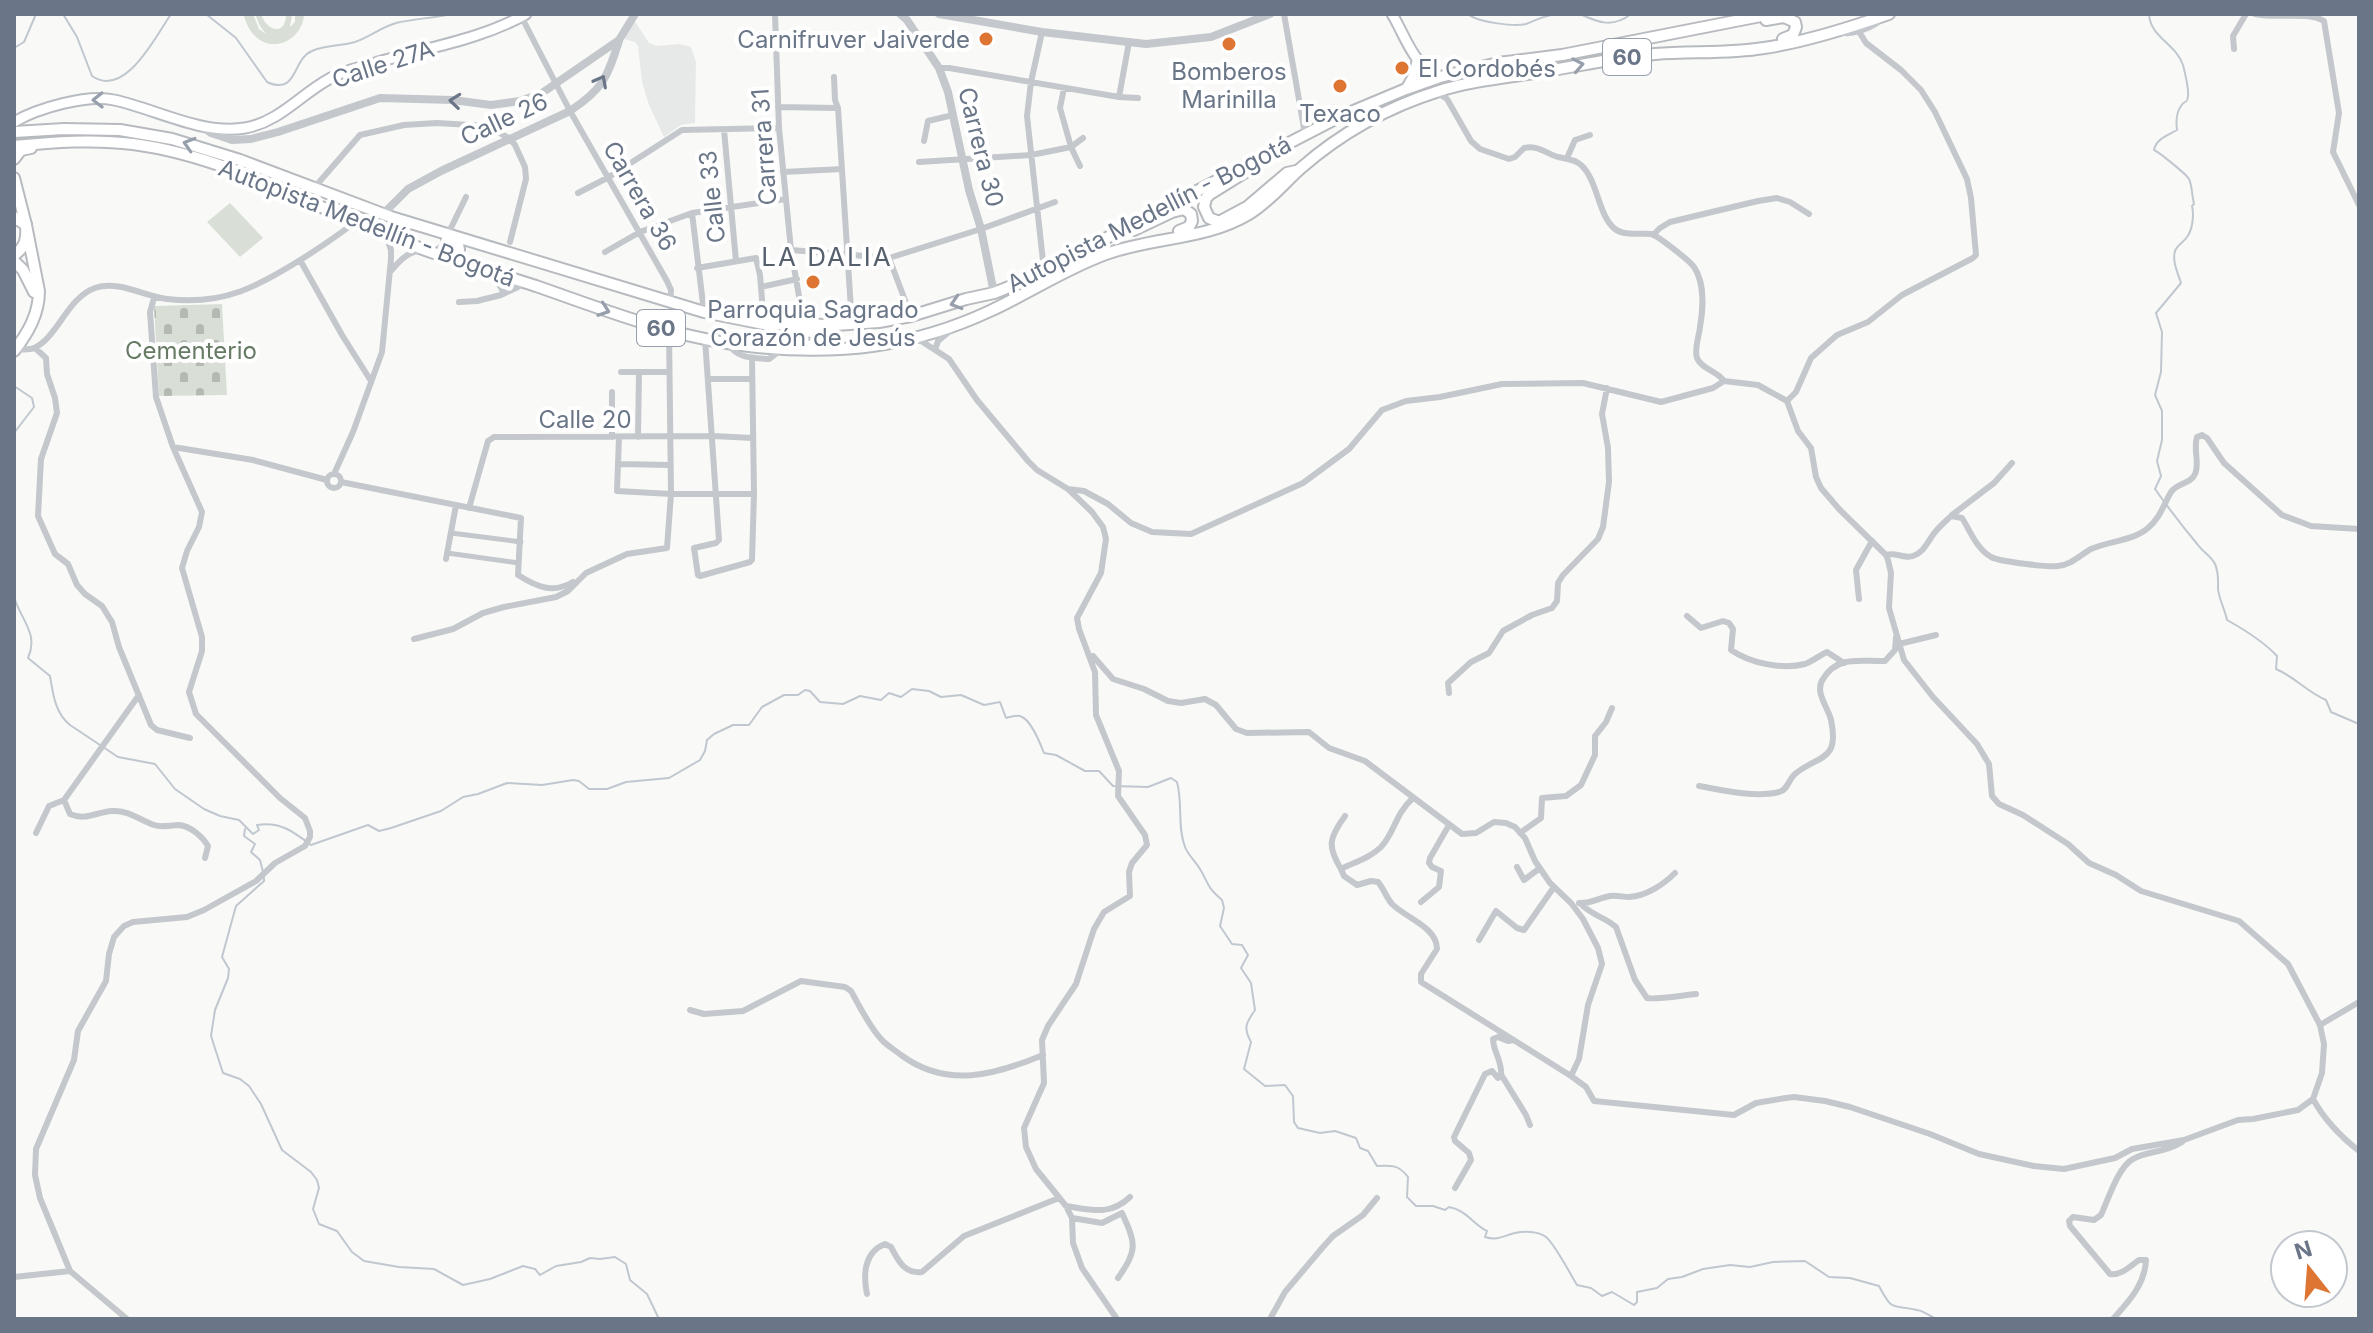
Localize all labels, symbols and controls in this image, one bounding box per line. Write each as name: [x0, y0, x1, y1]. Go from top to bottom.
place label: Carnifruver Jaiverde: [737, 25, 970, 54]
marker: Carnifruver Jaiverde: [977, 30, 995, 48]
street label: Calle 27A: [328, 34, 438, 94]
marker: Bomberos Marinilla: [1220, 35, 1238, 53]
road number: 60: [1603, 39, 1651, 75]
place label: El Cordobés: [1418, 54, 1556, 83]
place label: Bomberos Marinilla: [1171, 57, 1287, 114]
one-way arrow: [1571, 57, 1584, 74]
marker: El Cordobés: [1393, 59, 1411, 77]
one-way arrow: [592, 74, 607, 89]
marker: Texaco: [1331, 77, 1349, 95]
street label: Carrera 30: [952, 84, 1010, 210]
street label: Calle 26: [456, 86, 552, 152]
street label: Carrera 31: [745, 88, 783, 206]
one-way arrow: [91, 91, 104, 108]
one-way arrow: [448, 92, 461, 109]
place label: Texaco: [1299, 99, 1381, 128]
street label: Autopista Medellín - Bogotá: [1002, 130, 1296, 298]
street label: Carrera 36: [597, 136, 683, 256]
one-way arrow: [182, 137, 196, 153]
street label: Calle 33: [693, 149, 731, 245]
street label: Autopista Medellín - Bogotá: [215, 153, 519, 293]
district label: LA DALIA: [761, 241, 893, 272]
marker: Parroquia Sagrado Corazón de Jesús: [804, 273, 822, 291]
one-way arrow: [949, 293, 963, 309]
place label: Parroquia Sagrado Corazón de Jesús: [707, 295, 919, 352]
one-way arrow: [597, 300, 611, 316]
road number: 60: [637, 310, 685, 346]
park label: Cementerio: [125, 336, 257, 365]
street label: Calle 20: [538, 405, 632, 434]
north arrow: [2269, 1229, 2349, 1309]
text: N: [2291, 1235, 2315, 1265]

